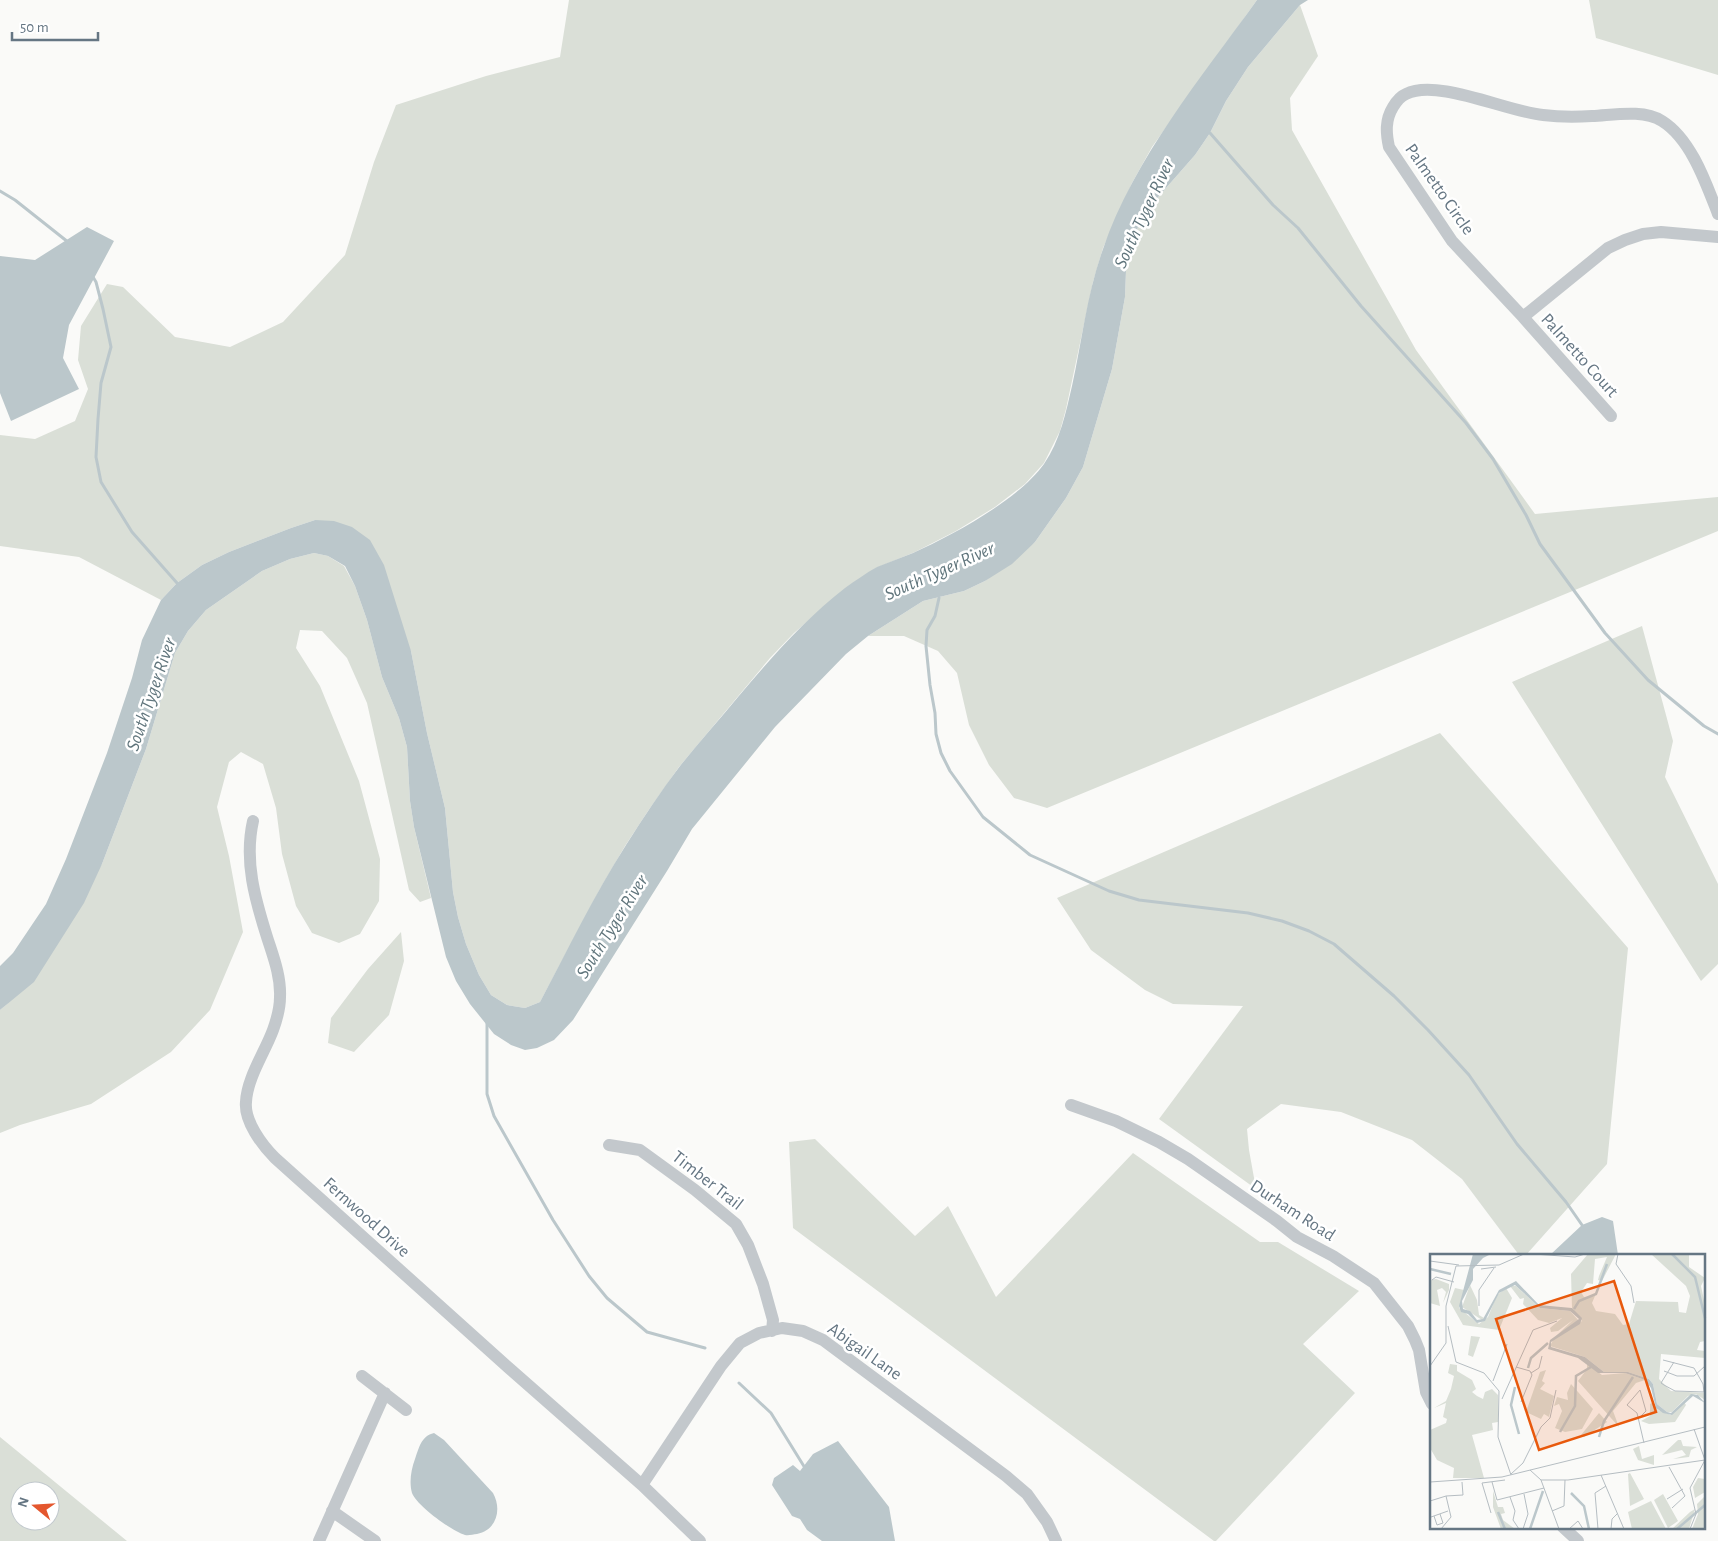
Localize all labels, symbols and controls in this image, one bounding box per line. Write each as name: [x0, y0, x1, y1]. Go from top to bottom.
scale bar: [12, 10, 99, 42]
text: 50 m: [20, 20, 49, 35]
street label: Palmetto Circle: [1401, 141, 1477, 238]
water label: South Tyger River: [1111, 155, 1178, 271]
street label: Palmetto Court: [1537, 310, 1622, 401]
water label: South Tyger River: [882, 538, 998, 604]
water label: South Tyger River: [123, 635, 180, 753]
water label: South Tyger River: [573, 871, 652, 982]
street label: Timber Trail: [669, 1148, 746, 1214]
street label: Fernwood Drive: [320, 1174, 413, 1261]
street label: Durham Road: [1247, 1177, 1338, 1245]
inset map: [1430, 1254, 1706, 1528]
street label: Abigail Lane: [824, 1320, 905, 1384]
north arrow: [10, 1481, 60, 1531]
text: N: [15, 1495, 32, 1509]

